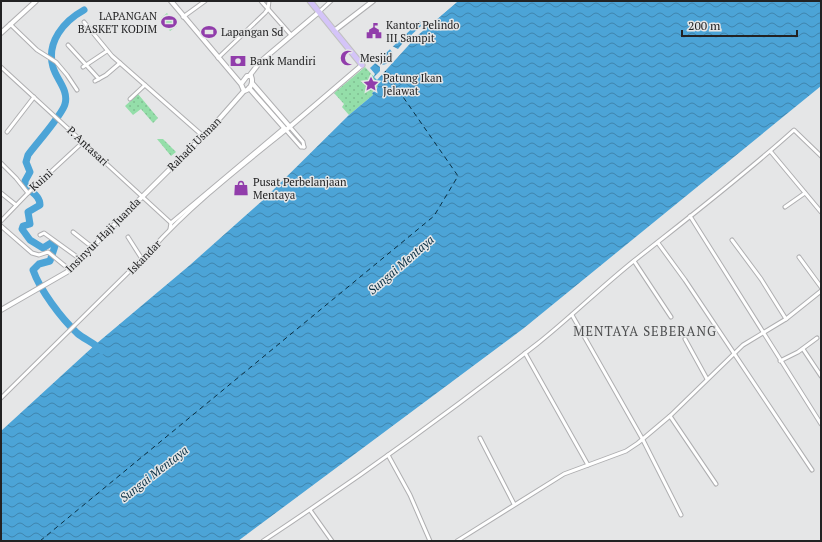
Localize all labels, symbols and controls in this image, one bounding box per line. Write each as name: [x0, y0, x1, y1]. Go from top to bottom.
place label: LAPANGAN BASKET KODIM: [78, 9, 157, 36]
scale bar: [682, 12, 797, 38]
sports icon: LAPANGAN BASKET KODIM: [160, 13, 178, 31]
place label: Kantor Pelindo III Sampit: [386, 18, 459, 45]
text: 200 m: [688, 18, 721, 33]
public building icon: Kantor Pelindo III Sampit: [365, 22, 383, 40]
sports icon: Lapangan Sd: [200, 23, 218, 41]
place label: Lapangan Sd: [221, 25, 283, 39]
mosque icon: Mesjid: [339, 49, 357, 67]
place label: Mesjid: [360, 51, 392, 65]
bank icon: Bank Mandiri: [229, 52, 247, 70]
place label: Bank Mandiri: [250, 54, 316, 68]
place label: Patung Ikan Jelawat: [383, 71, 443, 98]
place icon: Patung Ikan Jelawat: [362, 75, 380, 93]
street label: Rahadi Usman: [164, 114, 224, 174]
street label: P. Antasari: [64, 123, 112, 169]
street label: Kuini: [26, 166, 56, 194]
place label: Pusat Perbelanjaan Mentaya: [253, 175, 347, 202]
shop icon: Pusat Perbelanjaan Mentaya: [232, 179, 250, 197]
street label: Insinyur Haji Juanda: [63, 194, 144, 275]
water label: Sungai Mentaya: [365, 232, 437, 297]
street label: Iskandar: [124, 236, 164, 277]
district label: MENTAYA SEBERANG: [573, 322, 717, 340]
water label: Sungai Mentaya: [117, 442, 191, 505]

